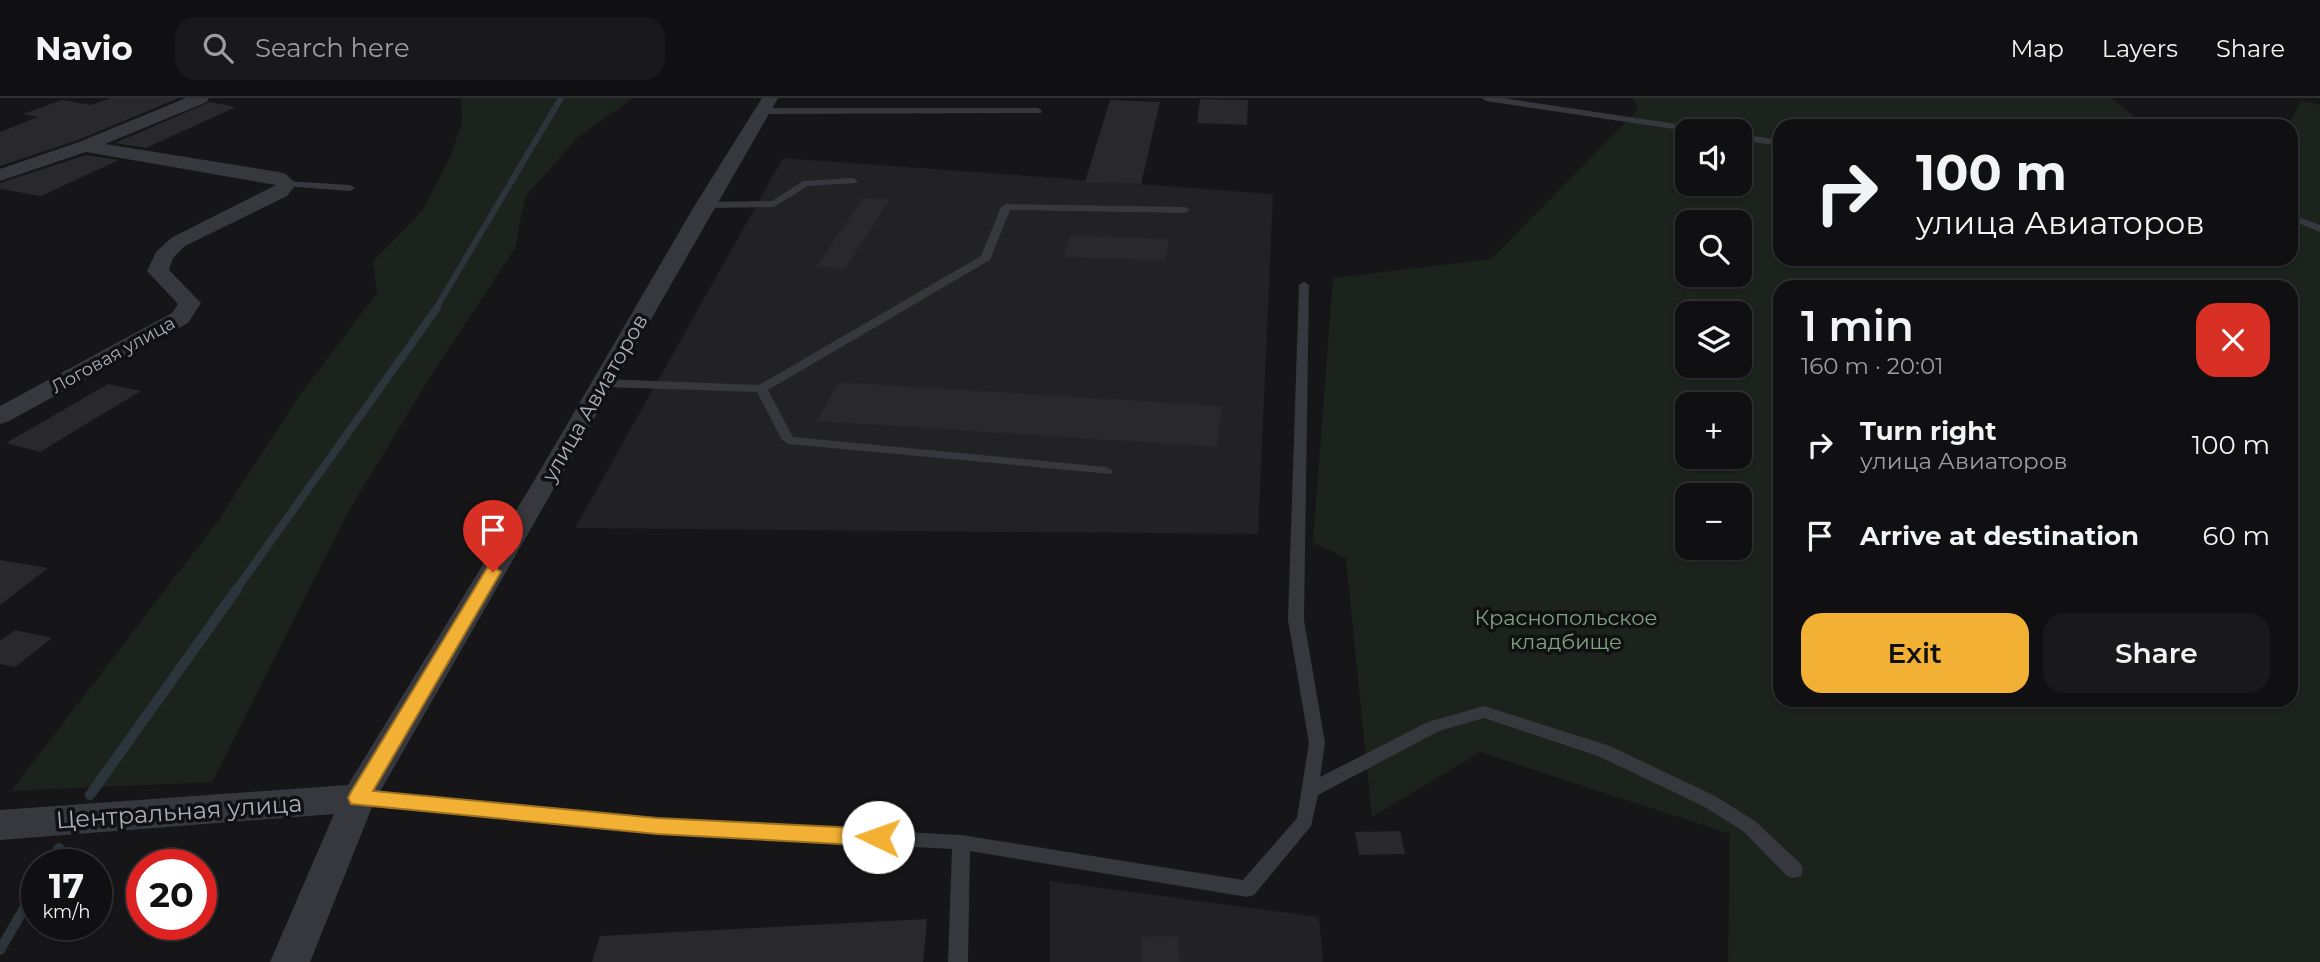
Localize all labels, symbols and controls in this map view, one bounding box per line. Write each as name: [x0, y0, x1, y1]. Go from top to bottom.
search box: [175, 17, 665, 80]
text: Navio: [35, 28, 133, 68]
icon: search: [199, 29, 237, 67]
text: Search here: [255, 32, 410, 64]
text: Map: [2010, 34, 2064, 63]
text: Layers: [2102, 34, 2178, 63]
text: Share: [2216, 34, 2285, 63]
map controls: [1675, 119, 1752, 560]
button: sound: [1675, 119, 1752, 196]
text: 100 m: [1916, 143, 2067, 202]
icon: right: [1801, 147, 1892, 238]
text: улица Авиаторов: [1916, 203, 2205, 242]
button: search: [1675, 210, 1752, 287]
text: 1 min: [1801, 300, 1914, 352]
button: layers: [1675, 301, 1752, 378]
button: close: [2196, 303, 2270, 377]
street label: улица Авиаторов: [536, 309, 653, 487]
street label: Логовая улица: [47, 312, 179, 398]
text: 160 m · 20:01: [1801, 352, 1943, 380]
button: +: [1675, 392, 1752, 469]
text: Turn right: [1860, 415, 1996, 447]
icon: right: [1801, 426, 1839, 464]
text: 100 m: [2192, 429, 2270, 461]
text: улица Авиаторов: [1860, 447, 2068, 475]
button: −: [1675, 483, 1752, 560]
pin: [463, 500, 523, 572]
icon: arrive: [474, 511, 512, 549]
icon: arrive: [1801, 517, 1839, 555]
text: Arrive at destination: [1860, 520, 2139, 552]
text: 60 m: [2203, 520, 2270, 552]
park label: Краснопольское кладбище: [1474, 605, 1658, 654]
button: Exit: [1801, 613, 2029, 693]
button: Share: [2043, 613, 2270, 693]
street label: Центральная улица: [55, 788, 303, 835]
position arrow: [841, 800, 915, 874]
speed limit sign: 20: [126, 849, 217, 940]
text: 17: [49, 864, 84, 907]
text: km/h: [42, 901, 91, 923]

